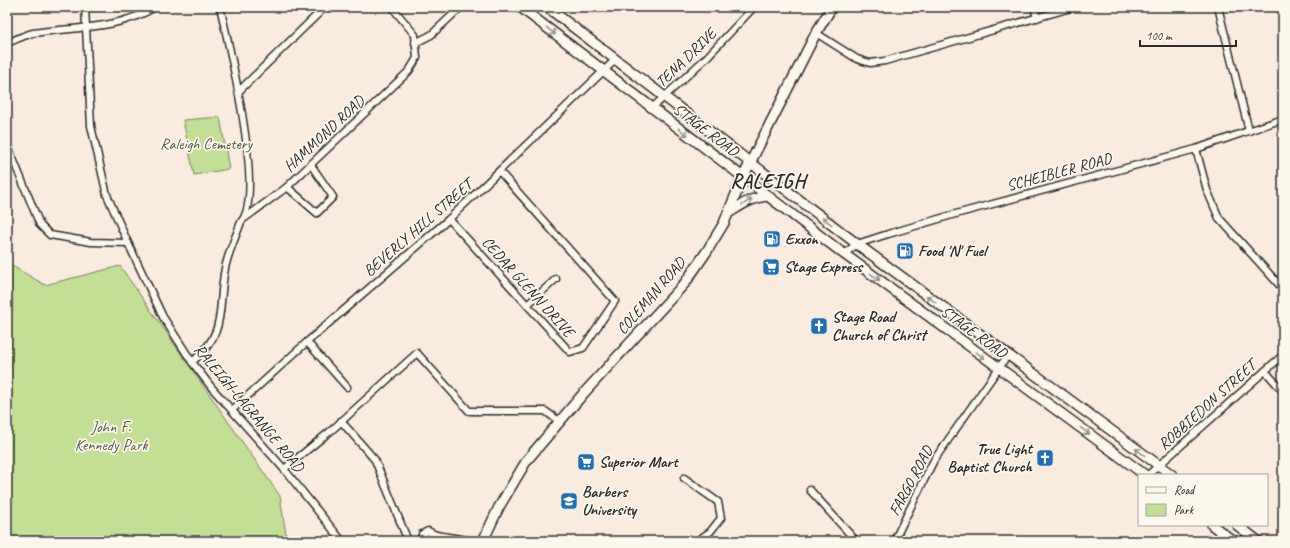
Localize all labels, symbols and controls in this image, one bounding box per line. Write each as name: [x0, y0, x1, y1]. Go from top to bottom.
street label: TENA DRIVE: [651, 22, 722, 92]
scale bar: [1140, 22, 1236, 48]
one-way arrow: [545, 27, 556, 35]
text: 100 m: [1146, 28, 1173, 44]
street label: HAMMOND ROAD: [279, 90, 370, 177]
street label: STAGE ROAD: [669, 99, 744, 162]
one-way arrow: [677, 128, 688, 136]
park label: Raleigh Cemetery: [160, 134, 253, 154]
street label: SCHEIBLER ROAD: [1004, 148, 1115, 196]
district label: RALEIGH: [730, 169, 808, 194]
street label: BEVERLY HILL STREET: [359, 172, 480, 281]
one-way arrow: [741, 197, 753, 205]
one-way arrow: [822, 217, 833, 225]
fuel station icon: Exxon: [762, 229, 782, 249]
place label: Exxon: [785, 229, 819, 249]
street label: CEDAR GLENN DRIVE: [477, 232, 580, 343]
fuel station icon: Food 'N' Fuel: [895, 241, 915, 261]
place label: Food 'N' Fuel: [918, 241, 989, 261]
street label: COLEMAN ROAD: [612, 252, 691, 339]
supermarket icon: Stage Express: [761, 257, 781, 277]
place label: Stage Express: [784, 257, 863, 277]
one-way arrow: [870, 273, 881, 282]
one-way arrow: [926, 295, 937, 303]
street label: STAGE ROAD: [937, 301, 1012, 364]
place label: Stage Road Church of Christ: [832, 307, 928, 345]
church icon: Stage Road Church of Christ: [809, 316, 829, 336]
street label: RALEIGH-LAGRANGE ROAD: [190, 340, 309, 477]
one-way arrow: [974, 350, 985, 359]
street label: ROBBIEDON STREET: [1154, 353, 1263, 454]
park label: John F. Kennedy Park: [75, 417, 148, 455]
one-way arrow: [1079, 427, 1090, 435]
place label: True Light Baptist Church: [947, 439, 1034, 477]
street label: FARGO ROAD: [884, 441, 938, 519]
church icon: True Light Baptist Church: [1035, 448, 1055, 468]
one-way arrow: [1135, 448, 1146, 456]
supermarket icon: Superior Mart: [576, 452, 596, 472]
place label: Superior Mart: [599, 452, 679, 472]
legend: [1138, 474, 1268, 526]
place label: Barbers University: [582, 482, 638, 520]
text: Road: [1174, 482, 1196, 498]
school or university icon: Barbers University: [559, 491, 579, 511]
text: Park: [1174, 502, 1195, 518]

